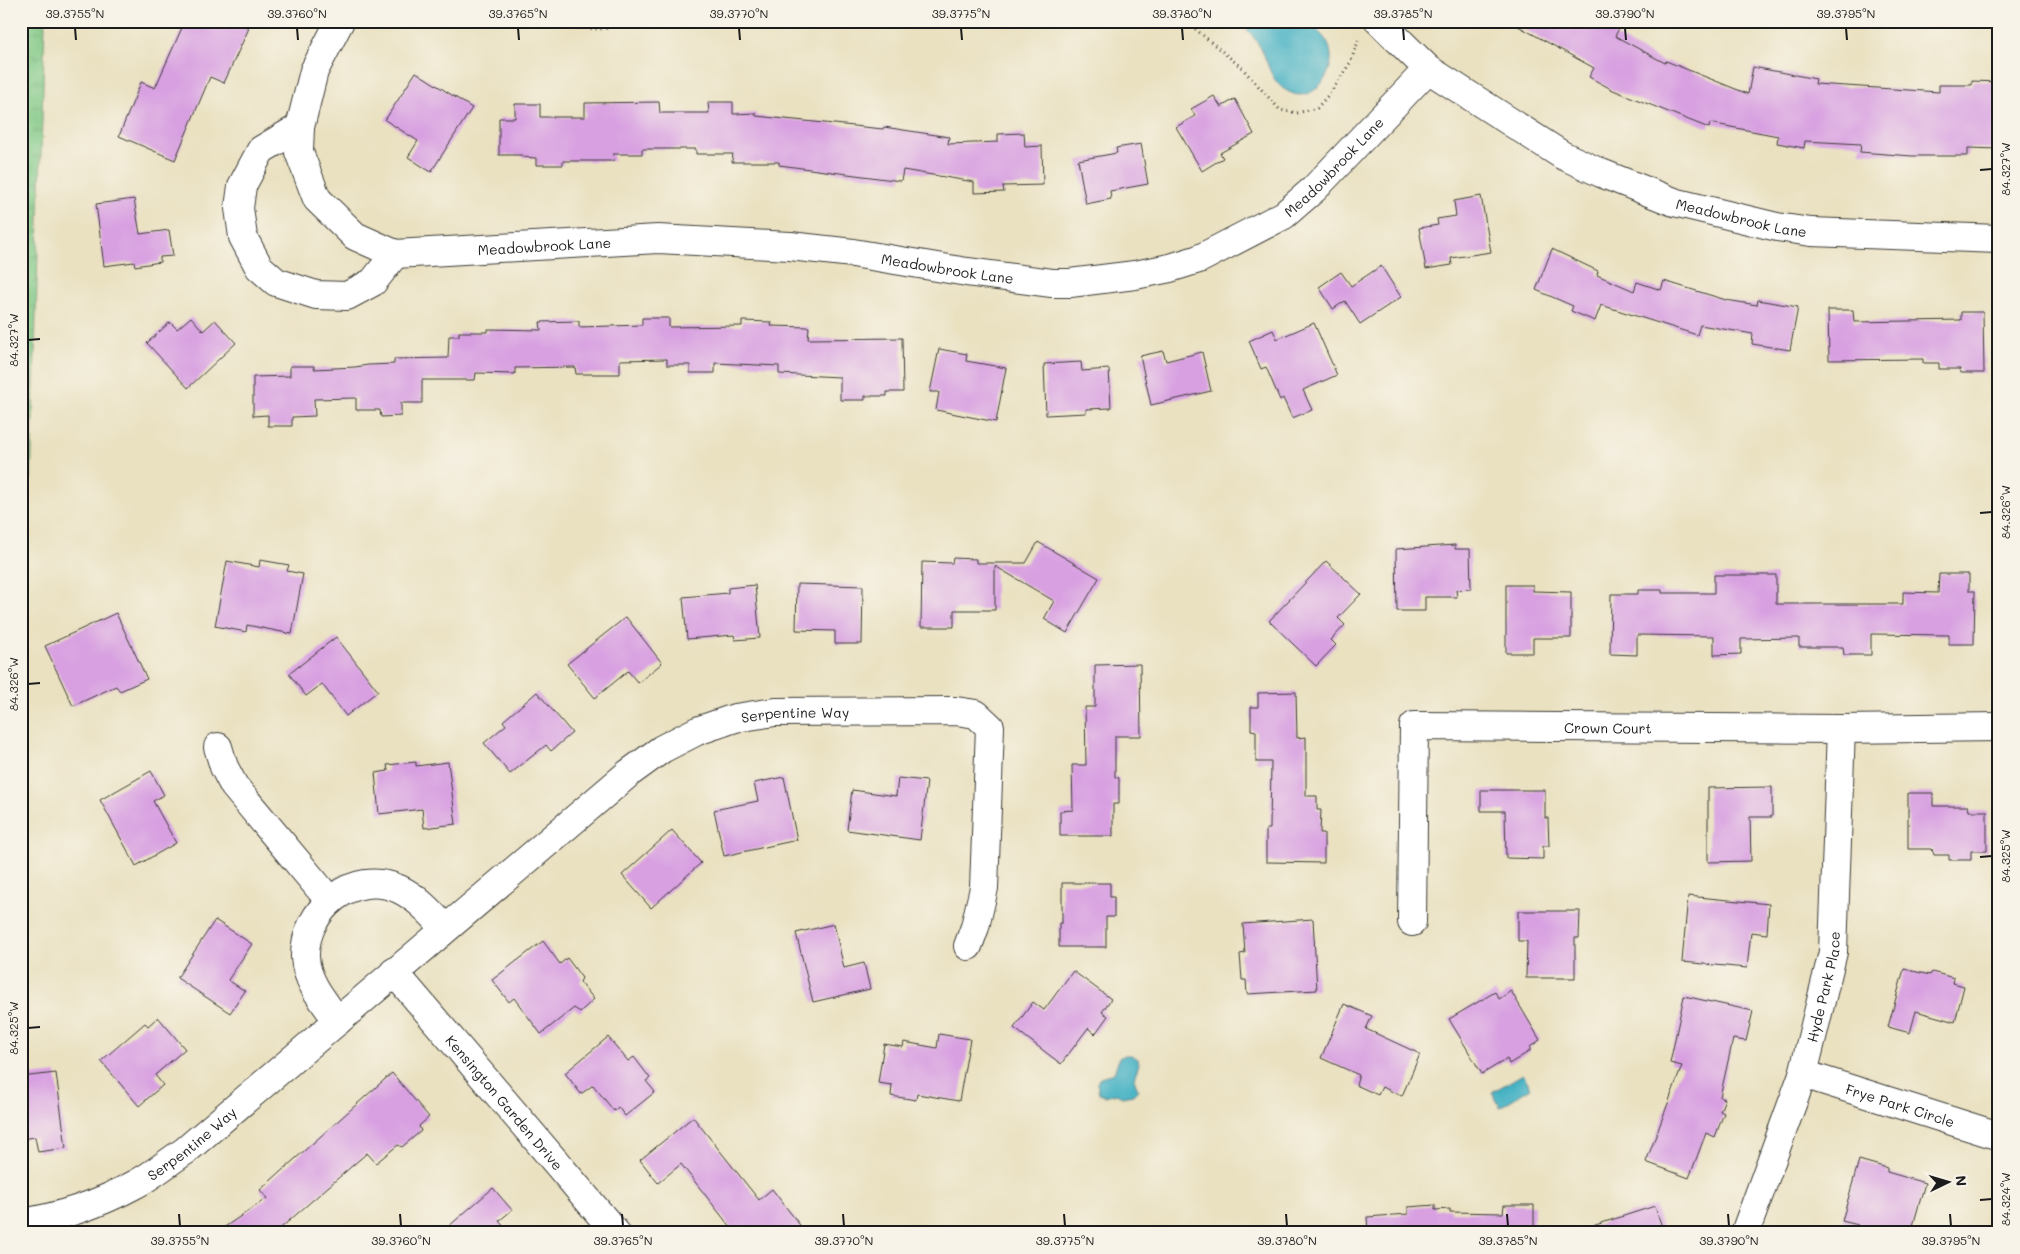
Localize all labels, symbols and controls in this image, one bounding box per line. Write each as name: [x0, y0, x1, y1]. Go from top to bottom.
text: 39.3755°N: [46, 5, 104, 21]
text: 39.3760°N: [267, 5, 327, 21]
text: 39.3765°N: [488, 5, 548, 21]
text: 39.3770°N: [710, 5, 768, 21]
text: 39.3775°N: [932, 5, 990, 21]
text: 39.3780°N: [1152, 5, 1212, 21]
text: 39.3785°N: [1373, 5, 1433, 21]
text: 39.3790°N: [1595, 5, 1655, 21]
text: 39.3795°N: [1817, 5, 1875, 21]
street label: Meadowbrook Lane: [1279, 113, 1387, 221]
text: 84.327°W: [1997, 142, 2013, 196]
street label: Meadowbrook Lane: [1674, 193, 1808, 241]
street label: Meadowbrook Lane: [477, 232, 612, 259]
street label: Meadowbrook Lane: [880, 248, 1015, 287]
text: 84.327°W: [5, 313, 21, 367]
text: 84.326°W: [1997, 485, 2013, 539]
text: 84.326°W: [5, 657, 21, 711]
street label: Serpentine Way: [740, 702, 849, 726]
street label: Crown Court: [1564, 718, 1652, 737]
text: 84.325°W: [1997, 829, 2013, 883]
street label: Hyde Park Place: [1802, 931, 1843, 1044]
text: 84.325°W: [5, 1001, 21, 1055]
street label: Kensington Garden Drive: [442, 1031, 568, 1174]
street label: Frye Park Circle: [1843, 1079, 1957, 1131]
street label: Serpentine Way: [143, 1102, 240, 1184]
north arrow: [1922, 1156, 1972, 1206]
text: 84.324°W: [1997, 1172, 2013, 1226]
text: N: [1952, 1175, 1971, 1187]
text: 39.3755°N: [151, 1232, 209, 1248]
text: 39.3760°N: [371, 1232, 431, 1248]
text: 39.3765°N: [593, 1232, 653, 1248]
text: 39.3770°N: [815, 1232, 873, 1248]
text: 39.3775°N: [1036, 1232, 1094, 1248]
text: 39.3780°N: [1257, 1232, 1317, 1248]
text: 39.3785°N: [1478, 1232, 1538, 1248]
text: 39.3790°N: [1699, 1232, 1759, 1248]
text: 39.3795°N: [1922, 1232, 1980, 1248]

